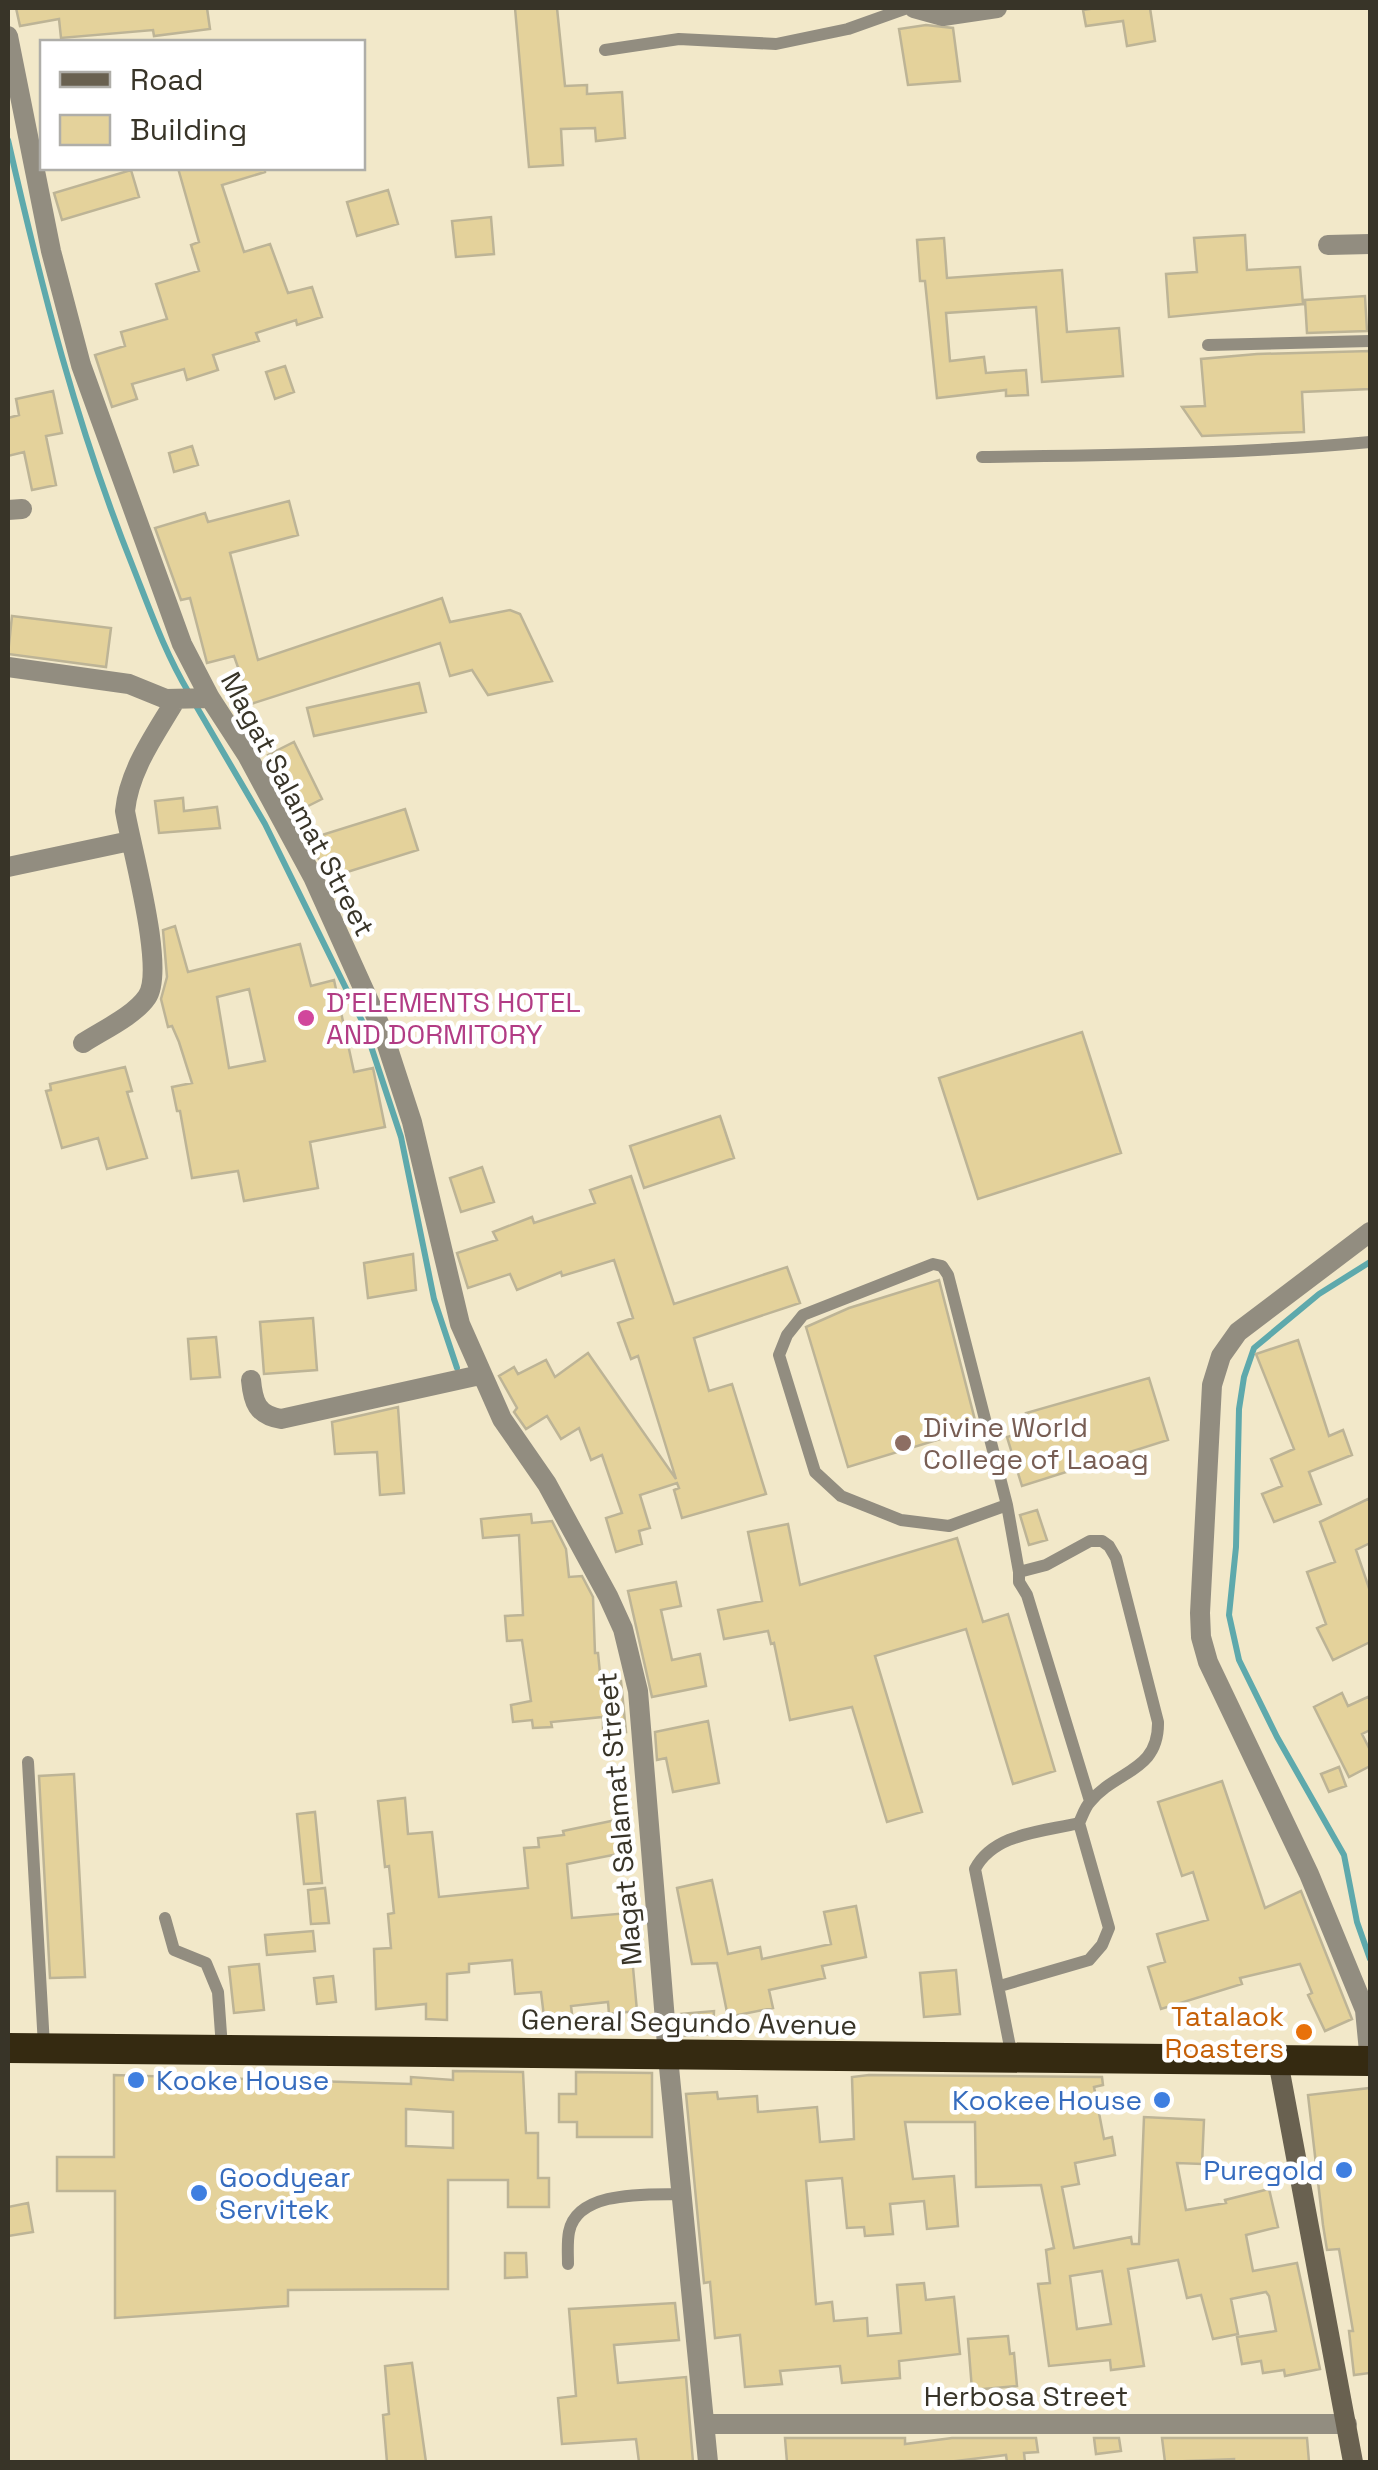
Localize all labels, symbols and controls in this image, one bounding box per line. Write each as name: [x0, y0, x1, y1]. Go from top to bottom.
legend: [40, 40, 365, 170]
text: Road: [130, 60, 204, 99]
text: Building: [130, 110, 247, 149]
street label: Magat Salamat Street: [213, 666, 383, 942]
place label: D'ELEMENTS HOTEL AND DORMITORY: [326, 984, 581, 1052]
marker: D'ELEMENTS HOTEL AND DORMITORY: [295, 1007, 317, 1029]
place label: Divine World College of Laoag: [923, 1409, 1149, 1477]
marker: Divine World College of Laoag: [892, 1432, 914, 1454]
street label: Magat Salamat Street: [588, 1671, 650, 1967]
place label: Tatalaok Roasters: [1165, 1998, 1284, 2066]
street label: General Segundo Avenue: [521, 2001, 857, 2043]
marker: Tatalaok Roasters: [1293, 2021, 1315, 2043]
place label: Kooke House: [156, 2062, 329, 2098]
marker: Kooke House: [125, 2069, 147, 2091]
place label: Kookee House: [952, 2082, 1142, 2118]
marker: Kookee House: [1151, 2089, 1173, 2111]
place label: Puregold: [1203, 2152, 1324, 2188]
place label: Goodyear Servitek: [219, 2159, 351, 2227]
marker: Puregold: [1333, 2159, 1355, 2181]
marker: Goodyear Servitek: [188, 2182, 210, 2204]
street label: Herbosa Street: [924, 2378, 1128, 2414]

